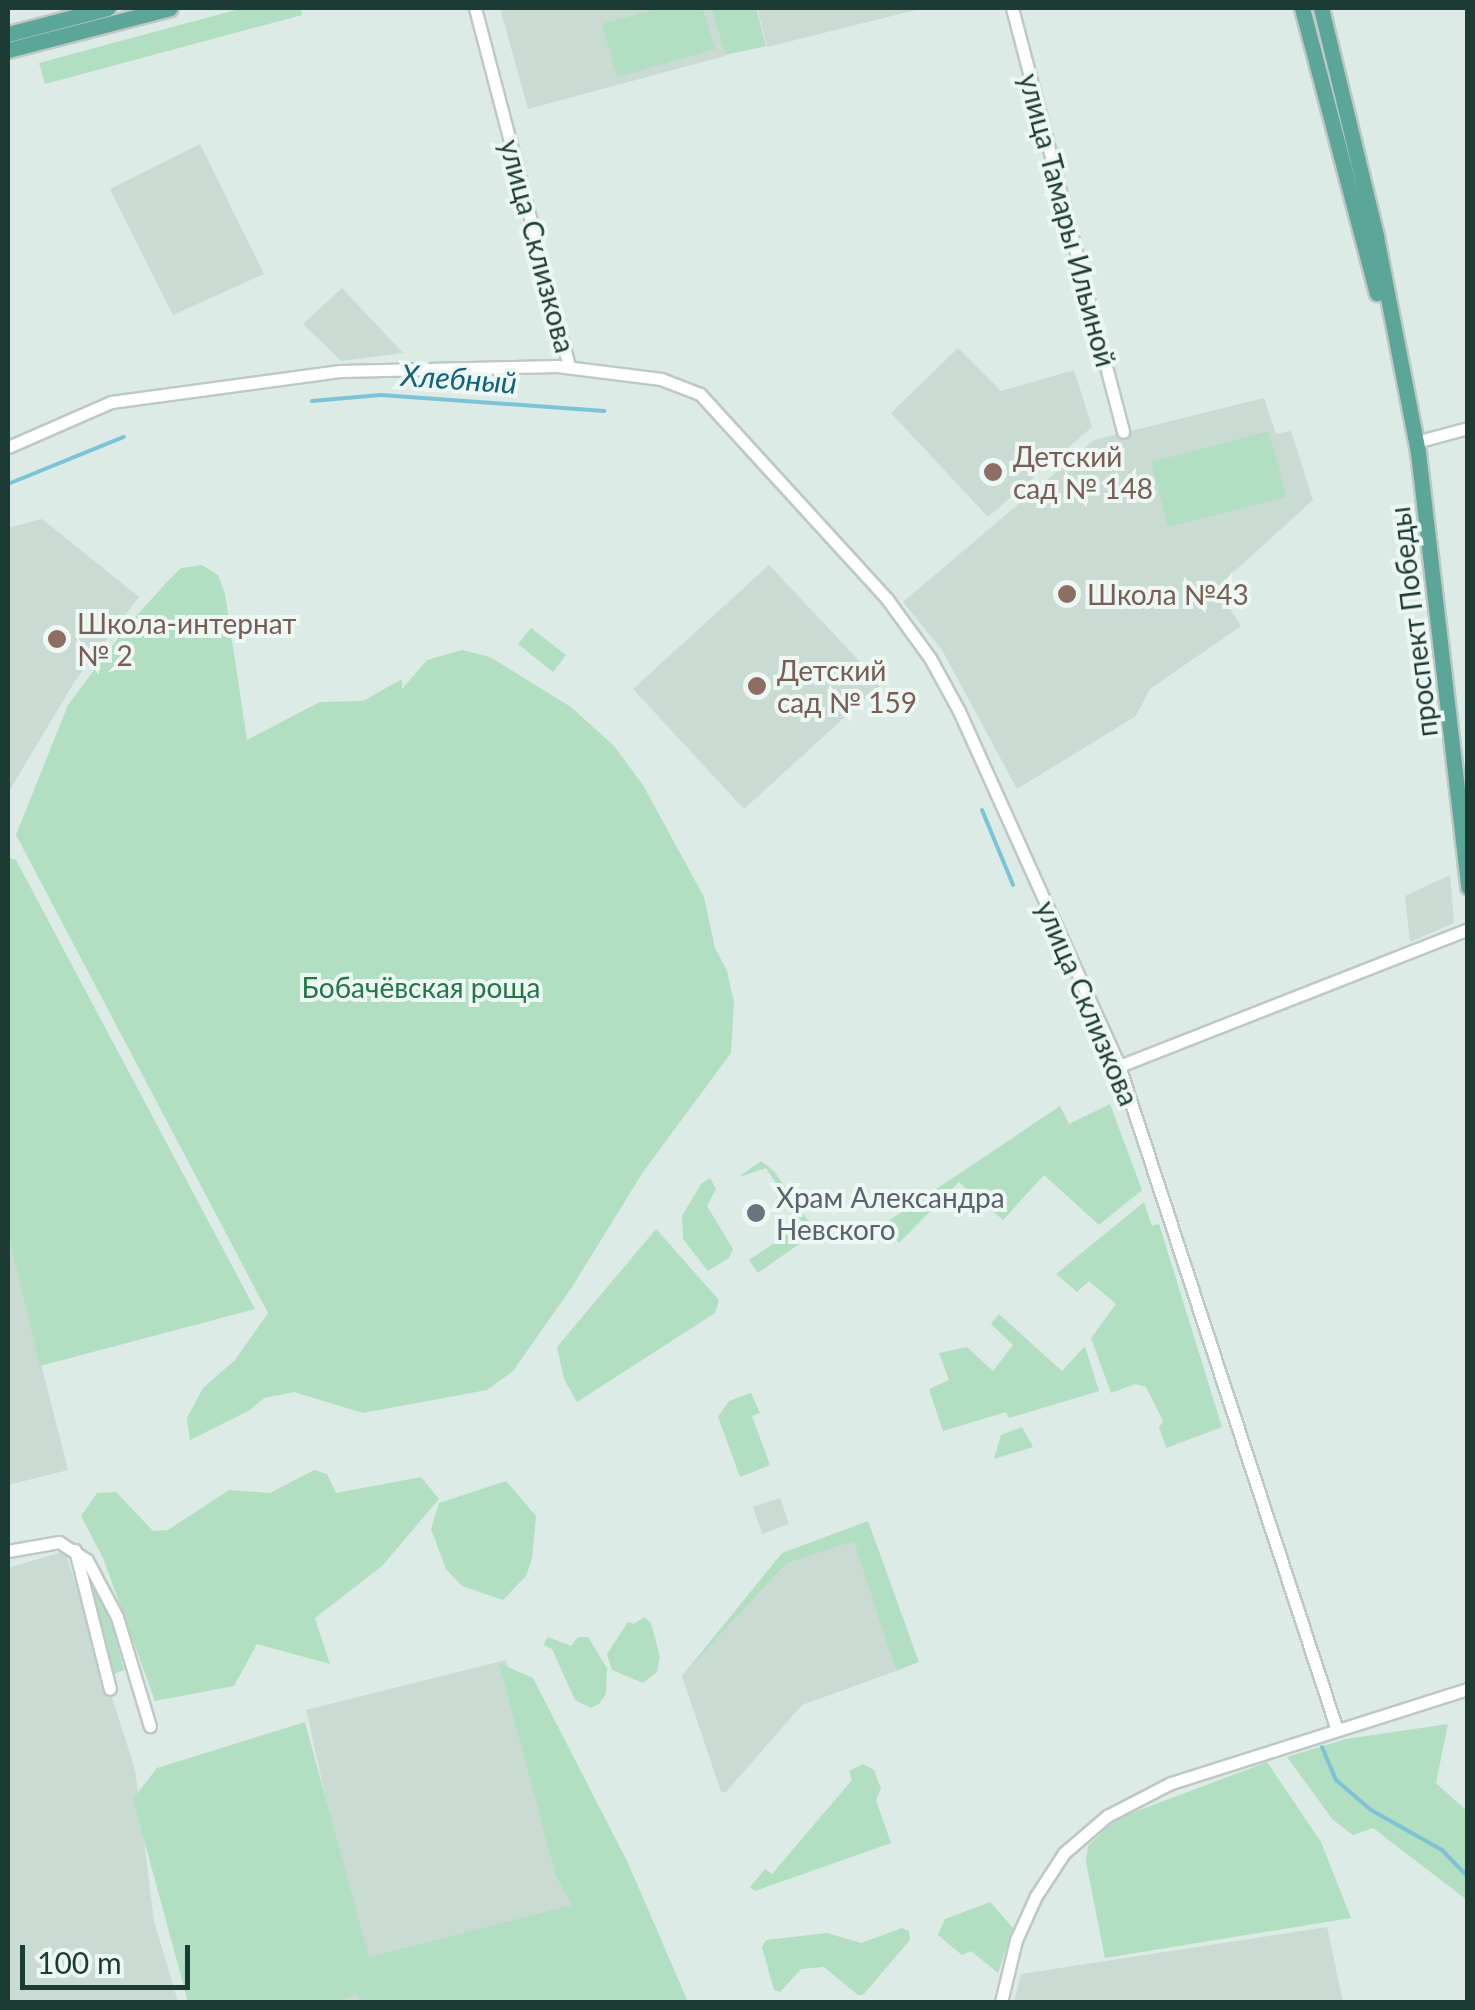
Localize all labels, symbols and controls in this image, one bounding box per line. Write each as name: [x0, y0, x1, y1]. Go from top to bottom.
street label: улица Тамары Ильиной: [1013, 70, 1123, 370]
street label: улица Склизкова: [493, 136, 583, 356]
water label: Хлебный: [400, 356, 518, 400]
place label: Детский сад № 148: [1013, 439, 1153, 505]
marker: Детский сад № 148: [982, 461, 1004, 483]
street label: проспект Победы: [1382, 505, 1444, 739]
place label: Школа №43: [1087, 577, 1249, 611]
marker: Школа №43: [1056, 583, 1078, 605]
place label: Школа-интернат № 2: [77, 606, 296, 672]
marker: Школа-интернат № 2: [46, 628, 68, 650]
place label: Детский сад № 159: [777, 653, 917, 719]
marker: Детский сад № 159: [746, 675, 768, 697]
street label: улица Склизкова: [1030, 895, 1146, 1111]
park label: Бобачёвская роща: [302, 970, 540, 1004]
place label: Храм Александра Невского: [776, 1180, 1005, 1246]
marker: Храм Александра Невского: [745, 1202, 767, 1224]
scale bar: [25, 1925, 195, 1987]
text: 100 m: [37, 1944, 122, 1980]

